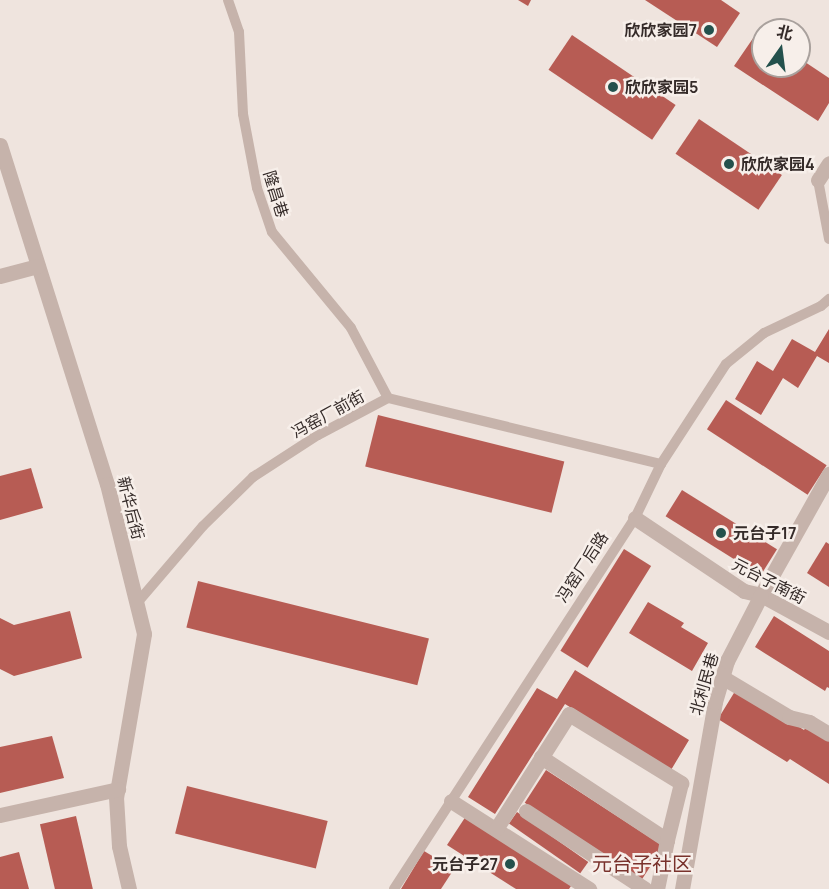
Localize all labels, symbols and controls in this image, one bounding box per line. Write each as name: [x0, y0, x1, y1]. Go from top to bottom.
north arrow: [751, 18, 811, 78]
place label: 欣欣家园7: [624, 20, 697, 40]
text: 北: [774, 20, 795, 45]
marker: 欣欣家园7: [702, 23, 716, 37]
place label: 欣欣家园5: [625, 77, 698, 97]
marker: 欣欣家园5: [606, 80, 620, 94]
place label: 欣欣家园4: [741, 154, 815, 174]
marker: 欣欣家园4: [722, 157, 736, 171]
street label: 隆昌巷: [260, 168, 292, 220]
street label: 冯窑厂前街: [288, 386, 368, 442]
street label: 新华后街: [114, 475, 148, 541]
place label: 元台子17: [733, 523, 797, 543]
marker: 元台子17: [714, 526, 728, 540]
street label: 冯窑厂后路: [552, 528, 612, 606]
street label: 元台子南街: [729, 554, 809, 608]
street label: 北利民巷: [686, 651, 722, 717]
district label: 元台子社区: [592, 851, 692, 875]
place label: 元台子27: [432, 854, 498, 874]
marker: 元台子27: [503, 857, 517, 871]

